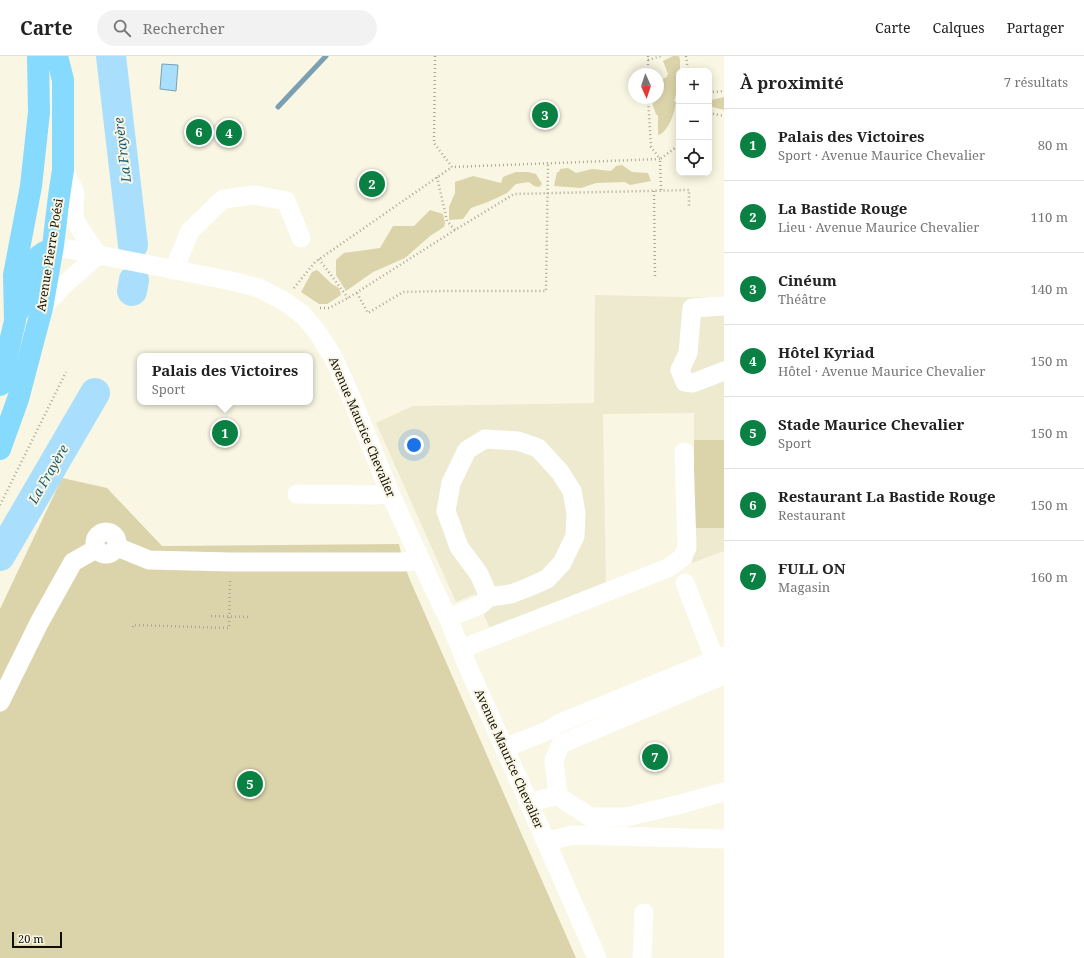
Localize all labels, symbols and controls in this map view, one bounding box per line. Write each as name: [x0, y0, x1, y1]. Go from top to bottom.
search box: [97, 10, 377, 46]
text: Carte: [20, 15, 73, 41]
icon: search: [111, 17, 133, 39]
text: Rechercher: [143, 18, 224, 38]
text: Carte: [875, 18, 911, 37]
text: Calques: [933, 18, 985, 37]
text: Partager: [1007, 18, 1064, 37]
north arrow: [628, 68, 664, 104]
map controls: [676, 68, 712, 176]
button: +: [676, 68, 712, 104]
text: À proximité: [740, 71, 844, 94]
text: 7 résultats: [1004, 73, 1068, 91]
pin: 3: [532, 100, 558, 130]
button: −: [676, 104, 712, 140]
water label: La Frayère: [109, 116, 135, 184]
pin: 6: [186, 117, 212, 147]
pin: 4: [216, 118, 242, 148]
text: Palais des Victoires: [778, 126, 925, 146]
text: 1: [749, 136, 757, 154]
text: 80 m: [1038, 136, 1068, 154]
button: locate: [676, 140, 712, 176]
text: Sport · Avenue Maurice Chevalier: [778, 146, 985, 164]
pin: 2: [359, 169, 385, 199]
street label: Avenue Pierre Poési: [32, 197, 67, 313]
text: La Bastide Rouge: [778, 198, 907, 218]
text: 2: [749, 208, 757, 226]
text: 110 m: [1031, 208, 1068, 226]
text: Lieu · Avenue Maurice Chevalier: [778, 218, 979, 236]
text: Cinéum: [778, 270, 837, 290]
text: 3: [749, 280, 757, 298]
text: 140 m: [1031, 280, 1068, 298]
text: Théâtre: [778, 290, 826, 308]
text: Hôtel Kyriad: [778, 342, 874, 362]
text: 4: [749, 352, 757, 370]
text: 150 m: [1031, 352, 1068, 370]
popup: [137, 353, 313, 405]
street label: Avenue Maurice Chevalier: [325, 354, 400, 500]
text: Palais des Victoires: [152, 360, 298, 380]
text: Hôtel · Avenue Maurice Chevalier: [778, 362, 985, 380]
text: Sport: [152, 380, 185, 398]
text: Stade Maurice Chevalier: [778, 414, 964, 434]
pin: 1: [212, 418, 238, 448]
text: 5: [749, 424, 757, 442]
text: 150 m: [1031, 424, 1068, 442]
text: Sport: [778, 434, 811, 452]
your location: [404, 435, 424, 455]
water label: La Frayère: [23, 441, 72, 508]
text: Restaurant La Bastide Rouge: [778, 486, 996, 506]
text: 6: [749, 496, 757, 514]
text: 150 m: [1031, 496, 1068, 514]
text: Restaurant: [778, 506, 846, 524]
text: FULL ON: [778, 558, 846, 578]
text: 7: [749, 568, 757, 586]
text: 160 m: [1031, 568, 1068, 586]
text: Magasin: [778, 578, 830, 596]
street label: Avenue Maurice Chevalier: [471, 686, 548, 832]
pin: 7: [642, 742, 668, 772]
pin: 5: [237, 769, 263, 799]
scale bar: [12, 930, 62, 949]
text: 20 m: [18, 931, 44, 946]

